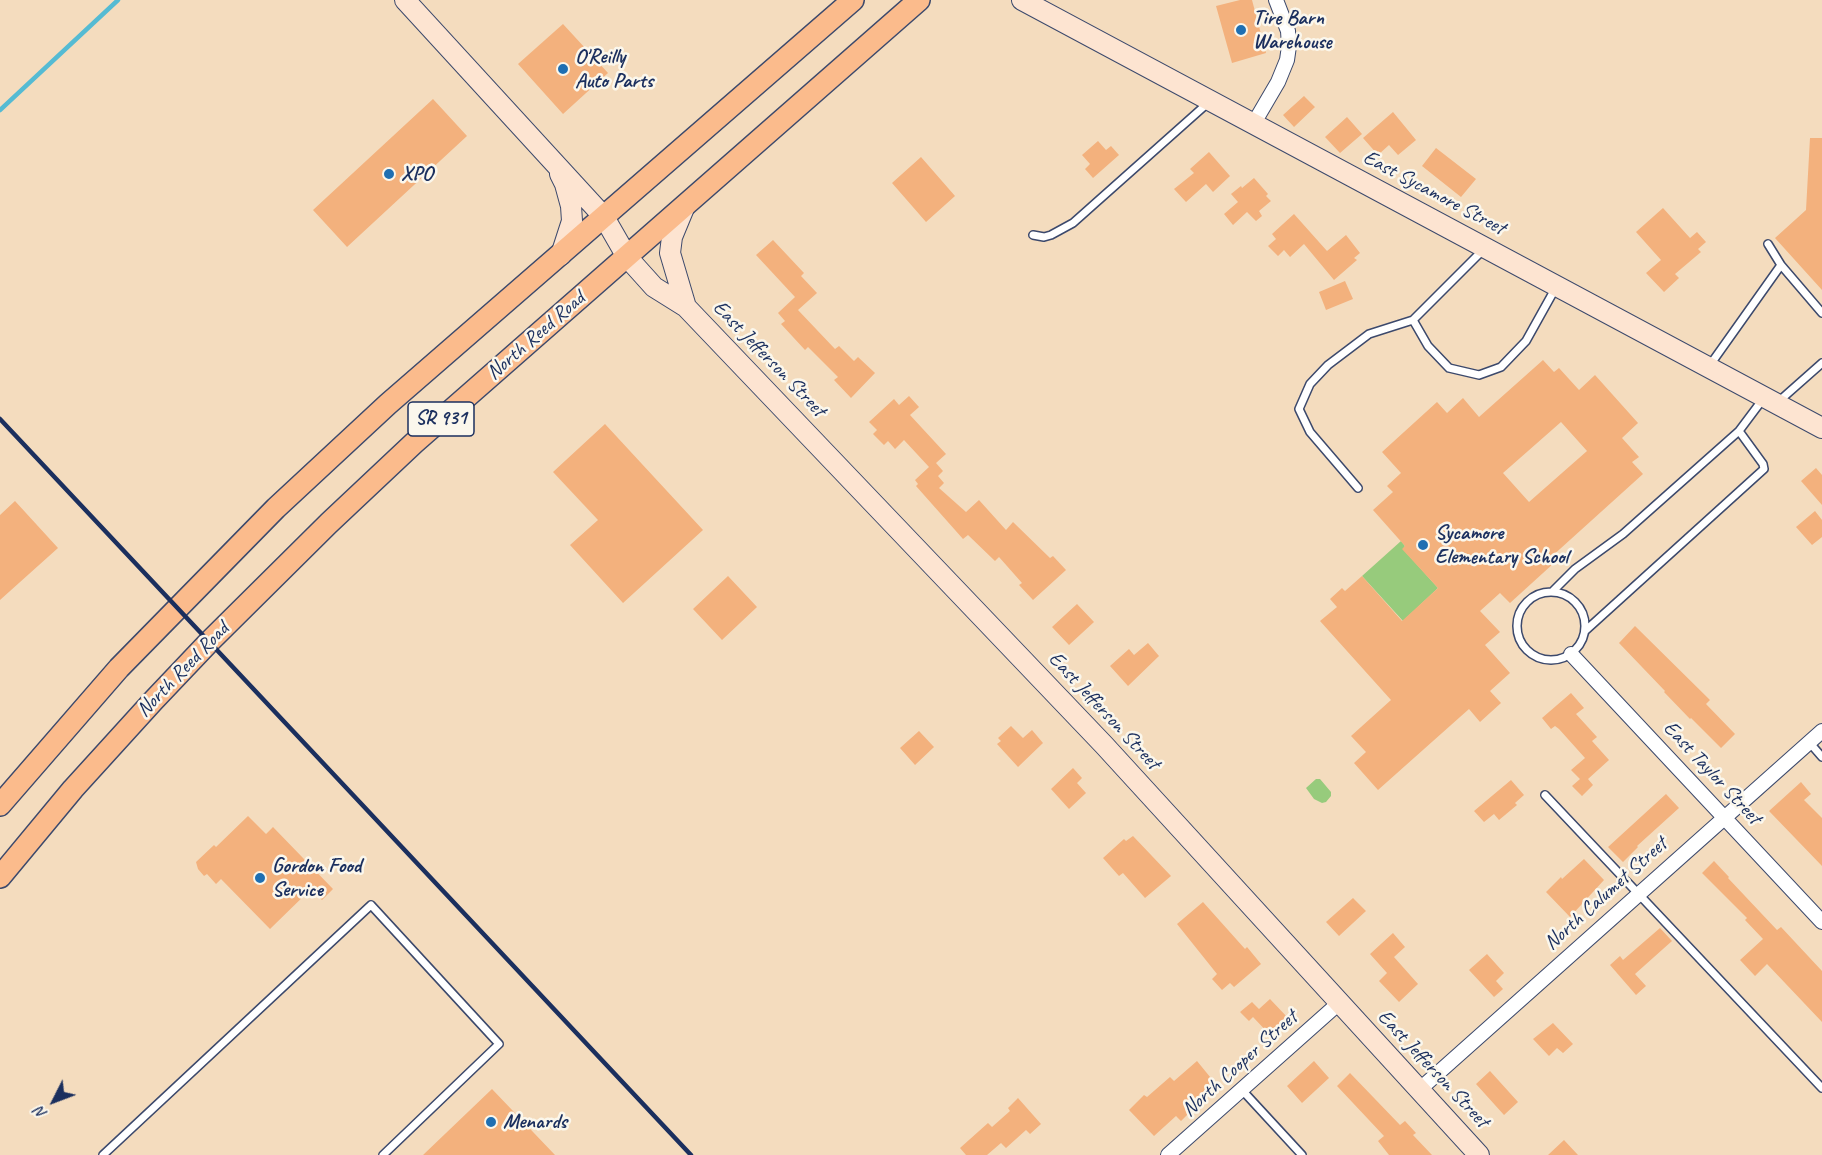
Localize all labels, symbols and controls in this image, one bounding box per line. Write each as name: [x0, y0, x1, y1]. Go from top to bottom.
place label: Tire Barn Warehouse: [1253, 5, 1332, 55]
marker: Tire Barn Warehouse: [1234, 23, 1248, 37]
place label: O'Reilly Auto Parts: [575, 44, 653, 94]
marker: O'Reilly Auto Parts: [556, 62, 570, 76]
street label: East Sycamore Street: [1359, 145, 1509, 241]
place label: XPO: [401, 161, 433, 187]
marker: XPO: [382, 167, 396, 181]
street label: North Reed Road: [482, 286, 590, 386]
street label: East Jefferson Street: [707, 295, 831, 423]
road number: SR 931: [408, 402, 474, 436]
place label: Sycamore Elementary School: [1435, 520, 1568, 570]
marker: Sycamore Elementary School: [1416, 538, 1430, 552]
street label: North Reed Road: [131, 617, 235, 723]
street label: East Jefferson Street: [1043, 647, 1165, 775]
street label: East Taylor Street: [1658, 716, 1766, 830]
street label: North Calumet Street: [1539, 832, 1673, 956]
place label: Gordon Food Service: [272, 853, 361, 903]
marker: Gordon Food Service: [253, 871, 267, 885]
street label: North Cooper Street: [1177, 1005, 1303, 1123]
street label: East Jefferson Street: [1372, 1005, 1494, 1133]
north arrow: [24, 1071, 84, 1131]
text: N: [30, 1103, 51, 1123]
place label: Menards: [503, 1109, 567, 1135]
marker: Menards: [484, 1115, 498, 1129]

